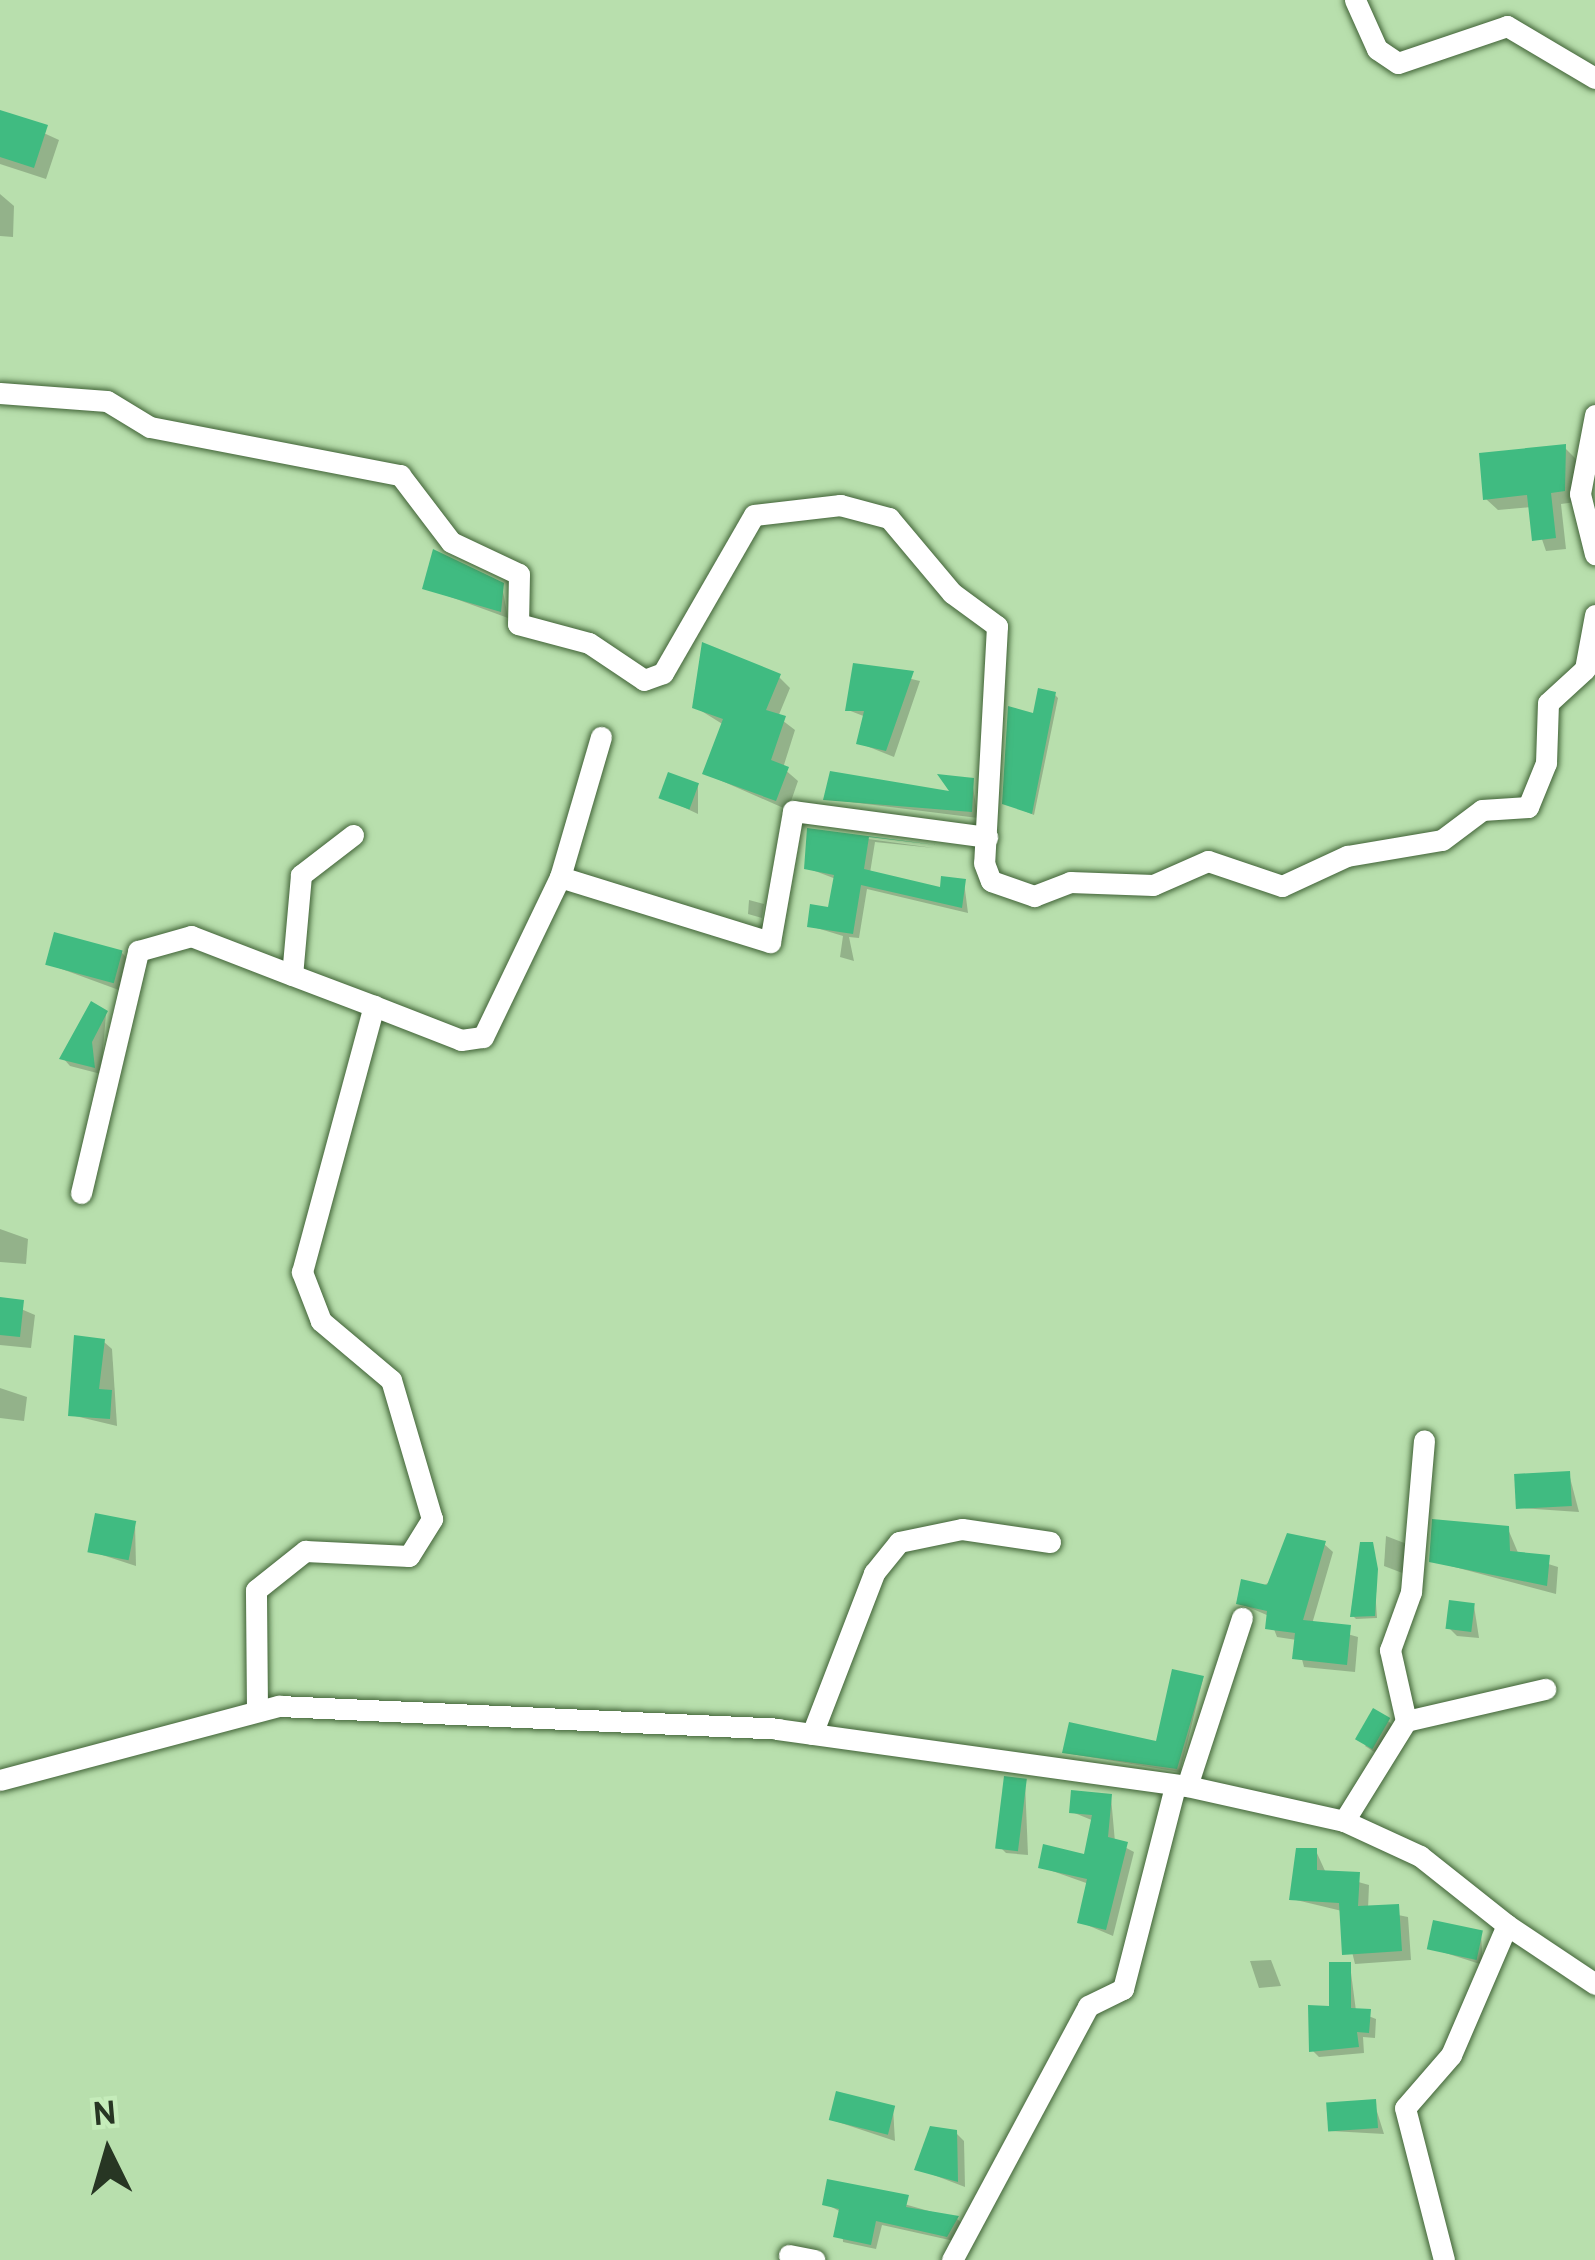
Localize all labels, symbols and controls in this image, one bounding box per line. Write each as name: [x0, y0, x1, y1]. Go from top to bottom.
north arrow: [48, 2092, 168, 2212]
text: N: [91, 2094, 118, 2138]

